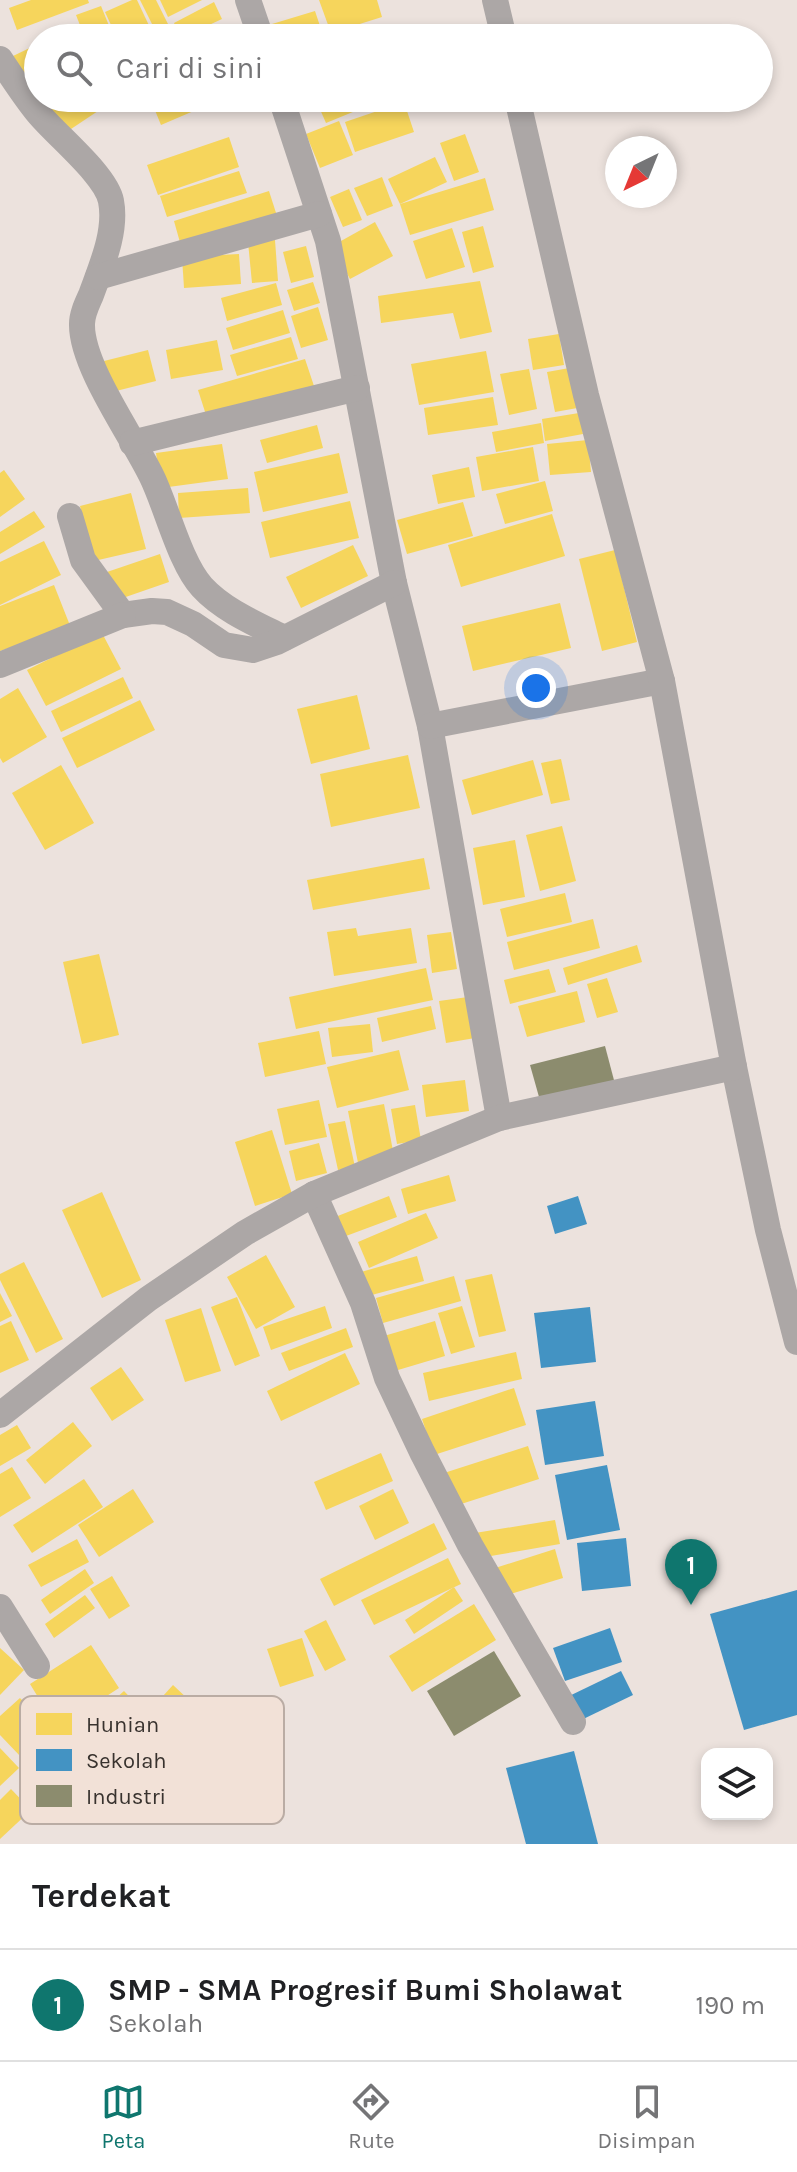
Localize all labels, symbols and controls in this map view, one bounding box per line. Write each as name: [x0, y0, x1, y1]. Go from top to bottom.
search box: [24, 24, 773, 112]
icon: search: [52, 46, 96, 90]
text: Cari di sini: [116, 50, 263, 86]
north arrow: [605, 136, 677, 208]
your location: [516, 668, 556, 708]
pin: 1: [665, 1539, 717, 1605]
legend: [20, 1696, 284, 1824]
text: Hunian: [86, 1712, 159, 1738]
text: Sekolah: [86, 1748, 167, 1774]
map controls: [701, 1748, 773, 1820]
button: layers: [701, 1748, 773, 1820]
text: Industri: [86, 1784, 166, 1810]
text: Terdekat: [32, 1876, 171, 1916]
text: SMP - SMA Progresif Bumi Sholawat: [108, 1972, 622, 2008]
text: 1: [53, 1990, 63, 2021]
text: 190 m: [695, 1990, 765, 2021]
text: Sekolah: [108, 2008, 203, 2039]
tab: Peta: [101, 2080, 145, 2154]
tab: Rute: [348, 2080, 395, 2154]
tab: Disimpan: [598, 2080, 696, 2154]

